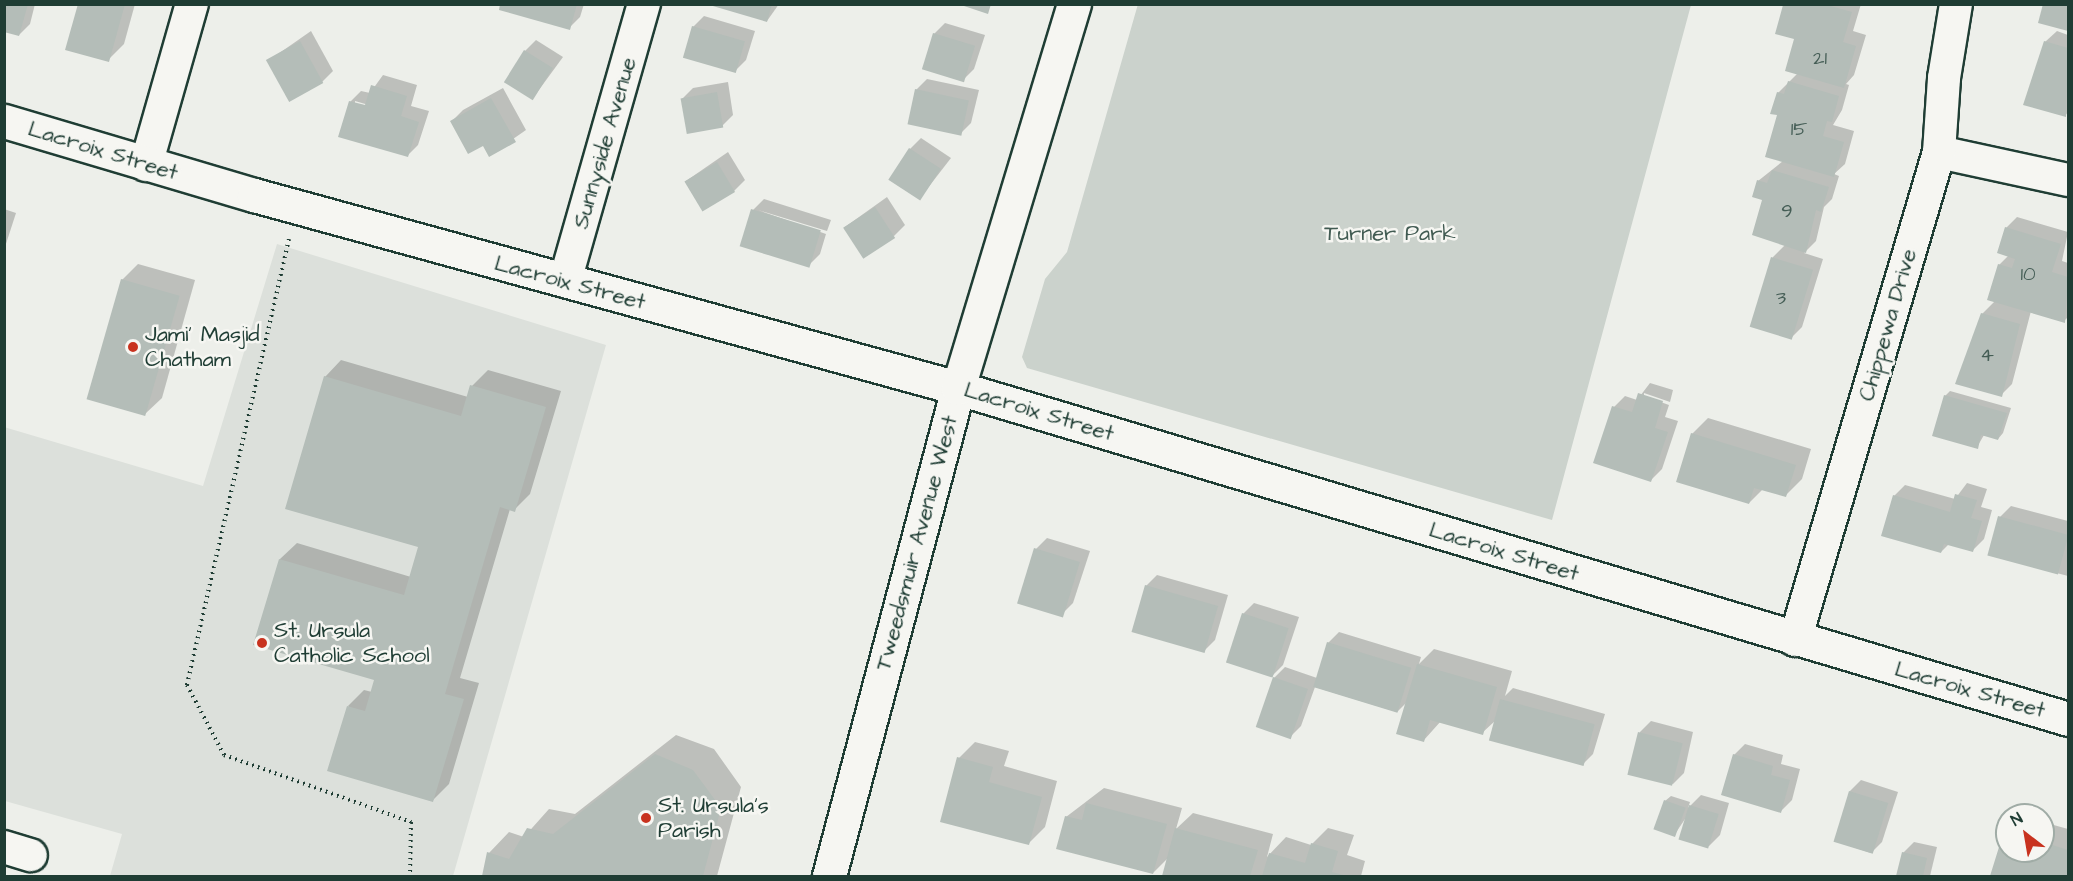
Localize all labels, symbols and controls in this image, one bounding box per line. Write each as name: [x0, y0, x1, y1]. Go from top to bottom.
house number: 21: [1813, 46, 1827, 70]
street label: Sunnyside Avenue: [568, 54, 642, 232]
street label: Lacroix Street: [25, 116, 181, 186]
house number: 15: [1791, 117, 1807, 141]
house number: 9: [1781, 199, 1793, 223]
park label: Turner Park: [1324, 221, 1456, 247]
street label: Chippewa Drive: [1854, 246, 1922, 404]
street label: Lacroix Street: [492, 250, 648, 316]
house number: 10: [2020, 262, 2036, 286]
house number: 3: [1776, 286, 1786, 310]
place label: Jami' Masjid Chatham: [145, 321, 260, 372]
marker: Jami' Masjid Chatham: [126, 340, 140, 354]
house number: 4: [1980, 343, 1994, 367]
street label: Lacroix Street: [961, 377, 1117, 447]
street label: Tweedsmuir Avenue West: [870, 413, 964, 673]
street label: Lacroix Street: [1426, 517, 1582, 587]
place label: St. Ursula Catholic School: [274, 617, 430, 668]
marker: St. Ursula Catholic School: [255, 636, 269, 650]
street label: Lacroix Street: [1892, 656, 2048, 724]
place label: St. Ursula's Parish: [658, 792, 769, 843]
north arrow: [1995, 803, 2055, 863]
text: N: [2007, 807, 2027, 831]
marker: St. Ursula's Parish: [639, 811, 653, 825]

